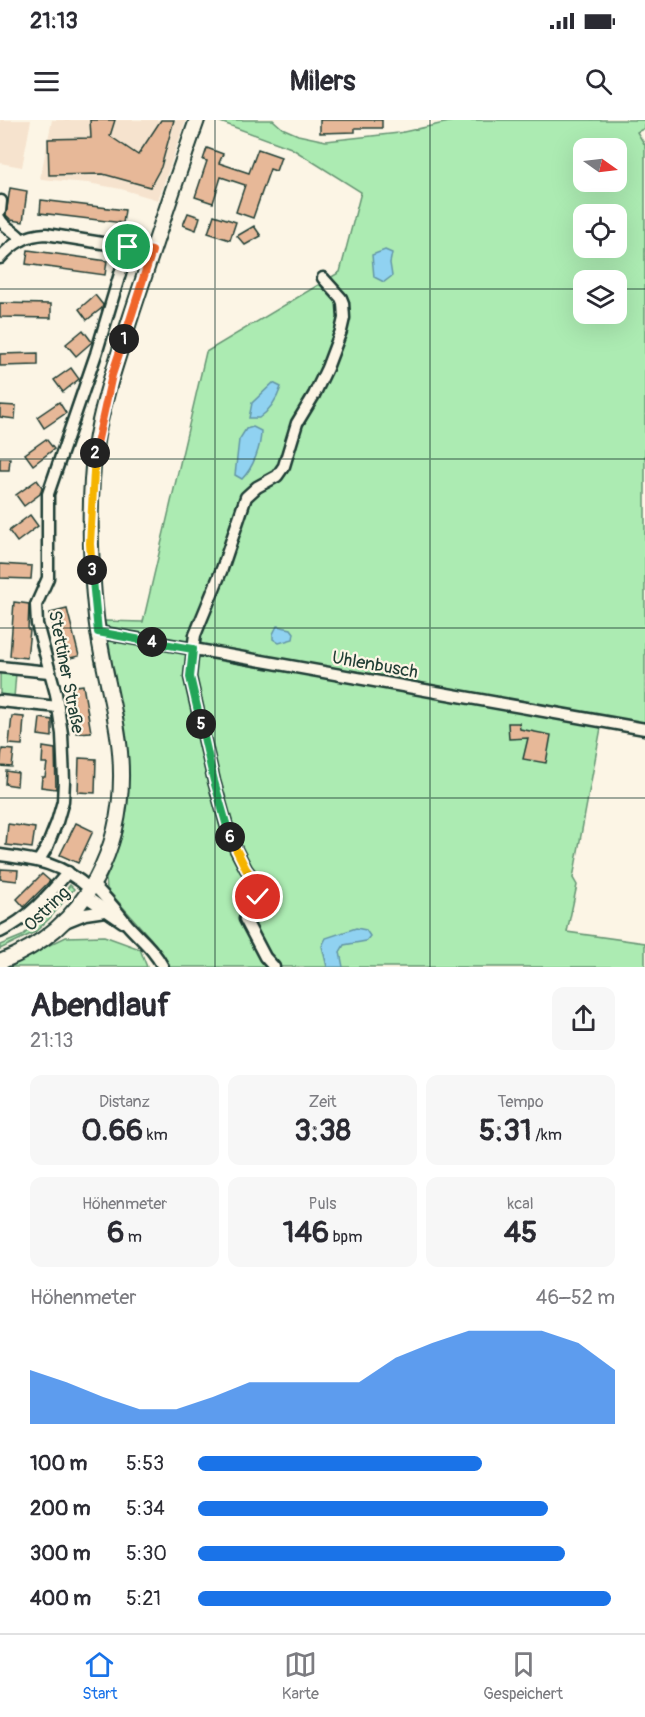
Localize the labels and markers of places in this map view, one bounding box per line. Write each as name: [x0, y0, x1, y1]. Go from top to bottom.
pin: [102, 221, 153, 272]
pin: 1: [109, 324, 139, 354]
pin: 2: [80, 438, 110, 468]
pin: 3: [77, 555, 107, 585]
pin: 4: [137, 627, 167, 657]
pin: 5: [186, 709, 216, 739]
pin: 6: [215, 822, 245, 852]
pin: [232, 871, 283, 922]

